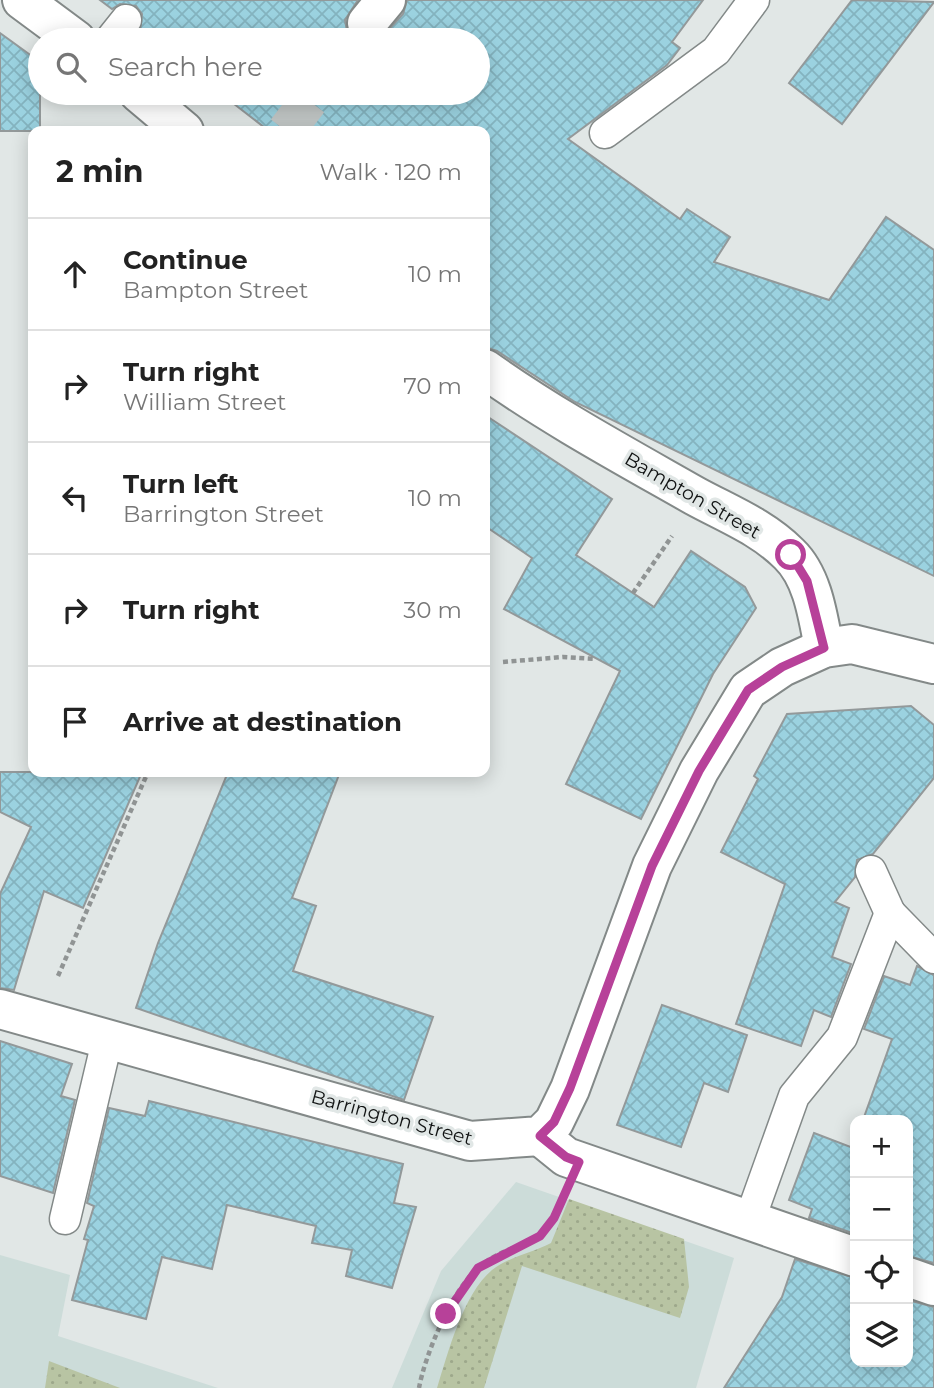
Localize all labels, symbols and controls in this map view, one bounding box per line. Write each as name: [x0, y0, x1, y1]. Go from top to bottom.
search box: [28, 28, 490, 105]
icon: search: [52, 48, 90, 86]
text: Search here: [108, 51, 263, 83]
text: 2 min: [56, 153, 143, 190]
text: Walk · 120 m: [319, 158, 462, 186]
text: Continue: [123, 244, 248, 276]
icon: ahead: [56, 255, 94, 293]
text: 10 m: [408, 260, 462, 288]
text: Bampton Street: [123, 276, 308, 304]
text: Turn right: [123, 356, 259, 388]
icon: right: [56, 367, 94, 405]
text: 70 m: [403, 372, 462, 400]
text: William Street: [123, 388, 286, 416]
street label: Bampton Street: [621, 447, 765, 544]
text: Turn left: [123, 468, 239, 500]
icon: left: [56, 479, 94, 517]
text: 10 m: [408, 484, 462, 512]
text: Barrington Street: [123, 500, 324, 528]
route start: [775, 539, 806, 570]
icon: right: [56, 591, 94, 629]
text: Turn right: [123, 594, 259, 626]
text: 30 m: [403, 596, 462, 624]
icon: arrive: [56, 703, 94, 741]
text: Arrive at destination: [123, 706, 402, 738]
street label: Barrington Street: [309, 1085, 475, 1150]
map controls: [850, 1115, 913, 1367]
button: +: [850, 1115, 913, 1178]
button: −: [850, 1178, 913, 1241]
button: locate: [850, 1241, 913, 1304]
route end: [430, 1298, 461, 1329]
button: layers: [850, 1304, 913, 1367]

